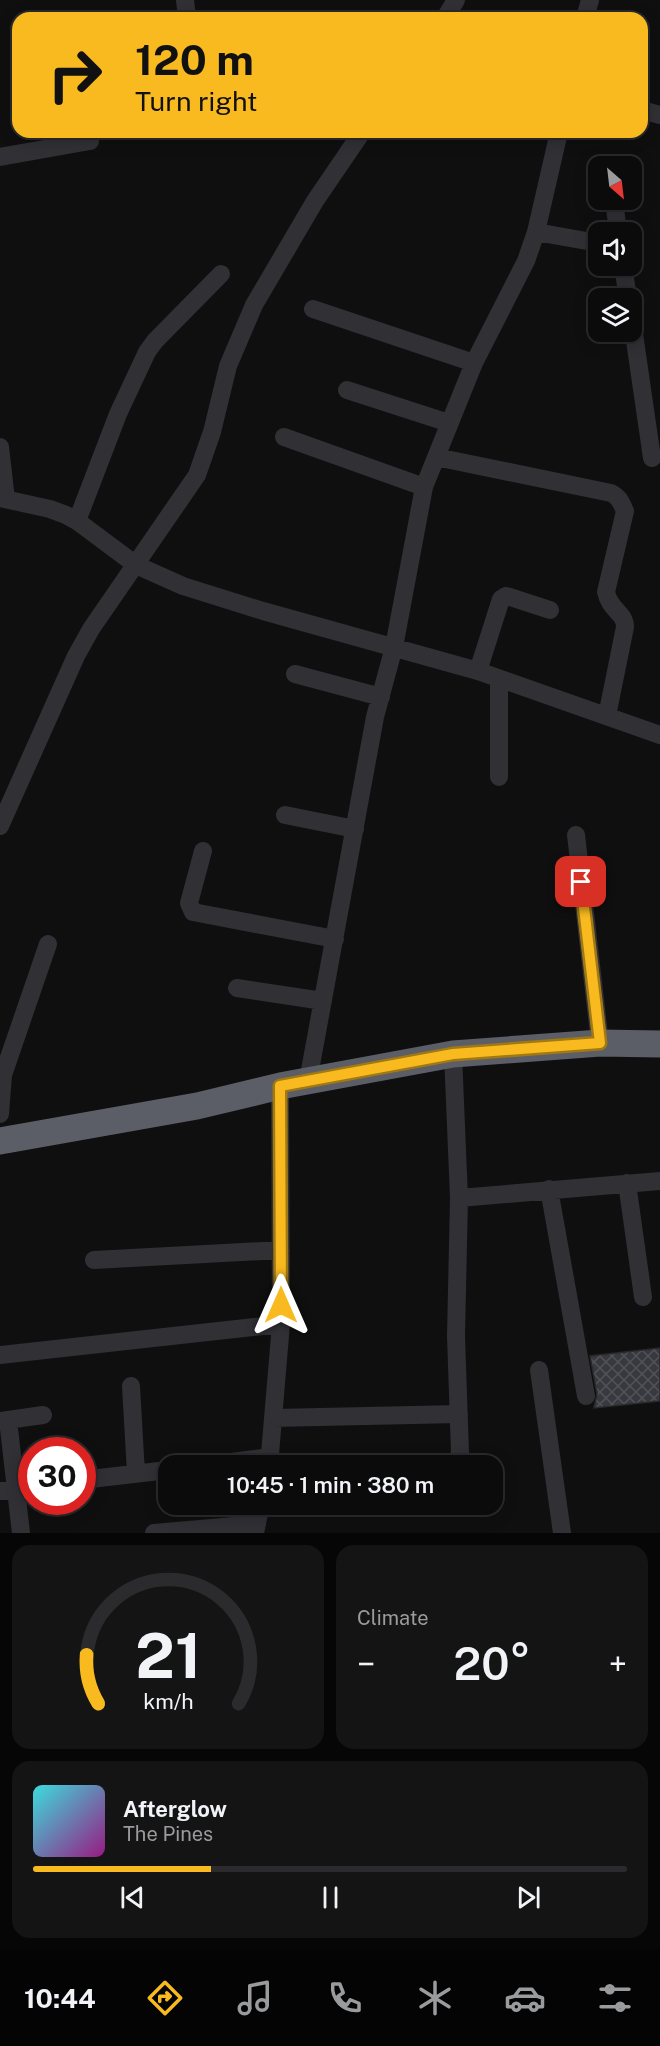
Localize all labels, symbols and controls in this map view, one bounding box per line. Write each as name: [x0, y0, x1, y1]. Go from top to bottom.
text: 120 m: [135, 35, 254, 84]
icon: right: [36, 36, 114, 114]
text: Turn right: [135, 85, 258, 117]
north arrow: [588, 156, 642, 210]
map controls: [588, 156, 642, 342]
button: sound: [588, 222, 642, 276]
button: layers: [588, 288, 642, 342]
pin: [555, 856, 606, 907]
icon: arrive: [564, 865, 597, 898]
position arrow: [249, 1273, 313, 1337]
speed limit sign: 30: [18, 1437, 96, 1515]
text: 10:45 · 1 min · 380 m: [227, 1472, 434, 1498]
text: Climate: [357, 1606, 429, 1630]
text: 21: [135, 1619, 201, 1692]
text: 20°: [453, 1637, 531, 1690]
text: −: [357, 1645, 375, 1683]
text: +: [609, 1645, 627, 1683]
text: km/h: [143, 1689, 193, 1714]
text: Afterglow: [123, 1796, 227, 1822]
text: The Pines: [123, 1822, 213, 1846]
icon: previous: [116, 1881, 149, 1914]
icon: pause: [314, 1881, 347, 1914]
icon: next: [512, 1881, 545, 1914]
icon: directions: [144, 1977, 186, 2019]
icon: music: [234, 1977, 276, 2019]
icon: phone: [324, 1977, 366, 2019]
icon: climate: [414, 1977, 456, 2019]
icon: car: [504, 1977, 546, 2019]
icon: filters: [594, 1977, 636, 2019]
text: 10:44: [24, 1982, 96, 2014]

